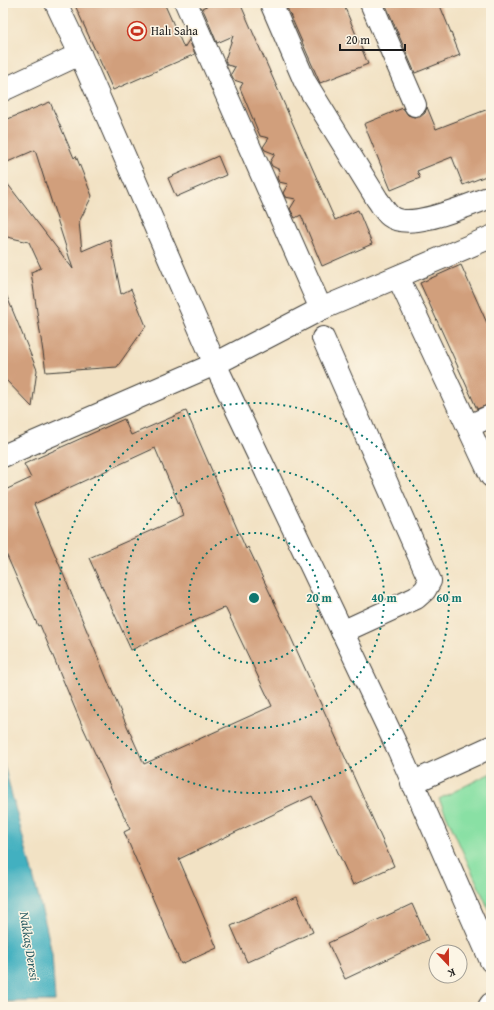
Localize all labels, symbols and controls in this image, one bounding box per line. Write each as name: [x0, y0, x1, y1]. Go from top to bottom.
sports icon: Halı Saha: [126, 20, 148, 42]
place label: Halı Saha: [151, 22, 198, 39]
scale bar: [340, 26, 405, 52]
text: 20 m: [346, 31, 370, 48]
text: 20 m: [306, 589, 332, 606]
text: 40 m: [371, 589, 397, 606]
text: 60 m: [436, 589, 462, 606]
centre of rings: [247, 591, 261, 605]
water label: Nakkaş Deresi: [15, 910, 44, 982]
north arrow: [428, 944, 468, 984]
text: K: [445, 965, 458, 982]

